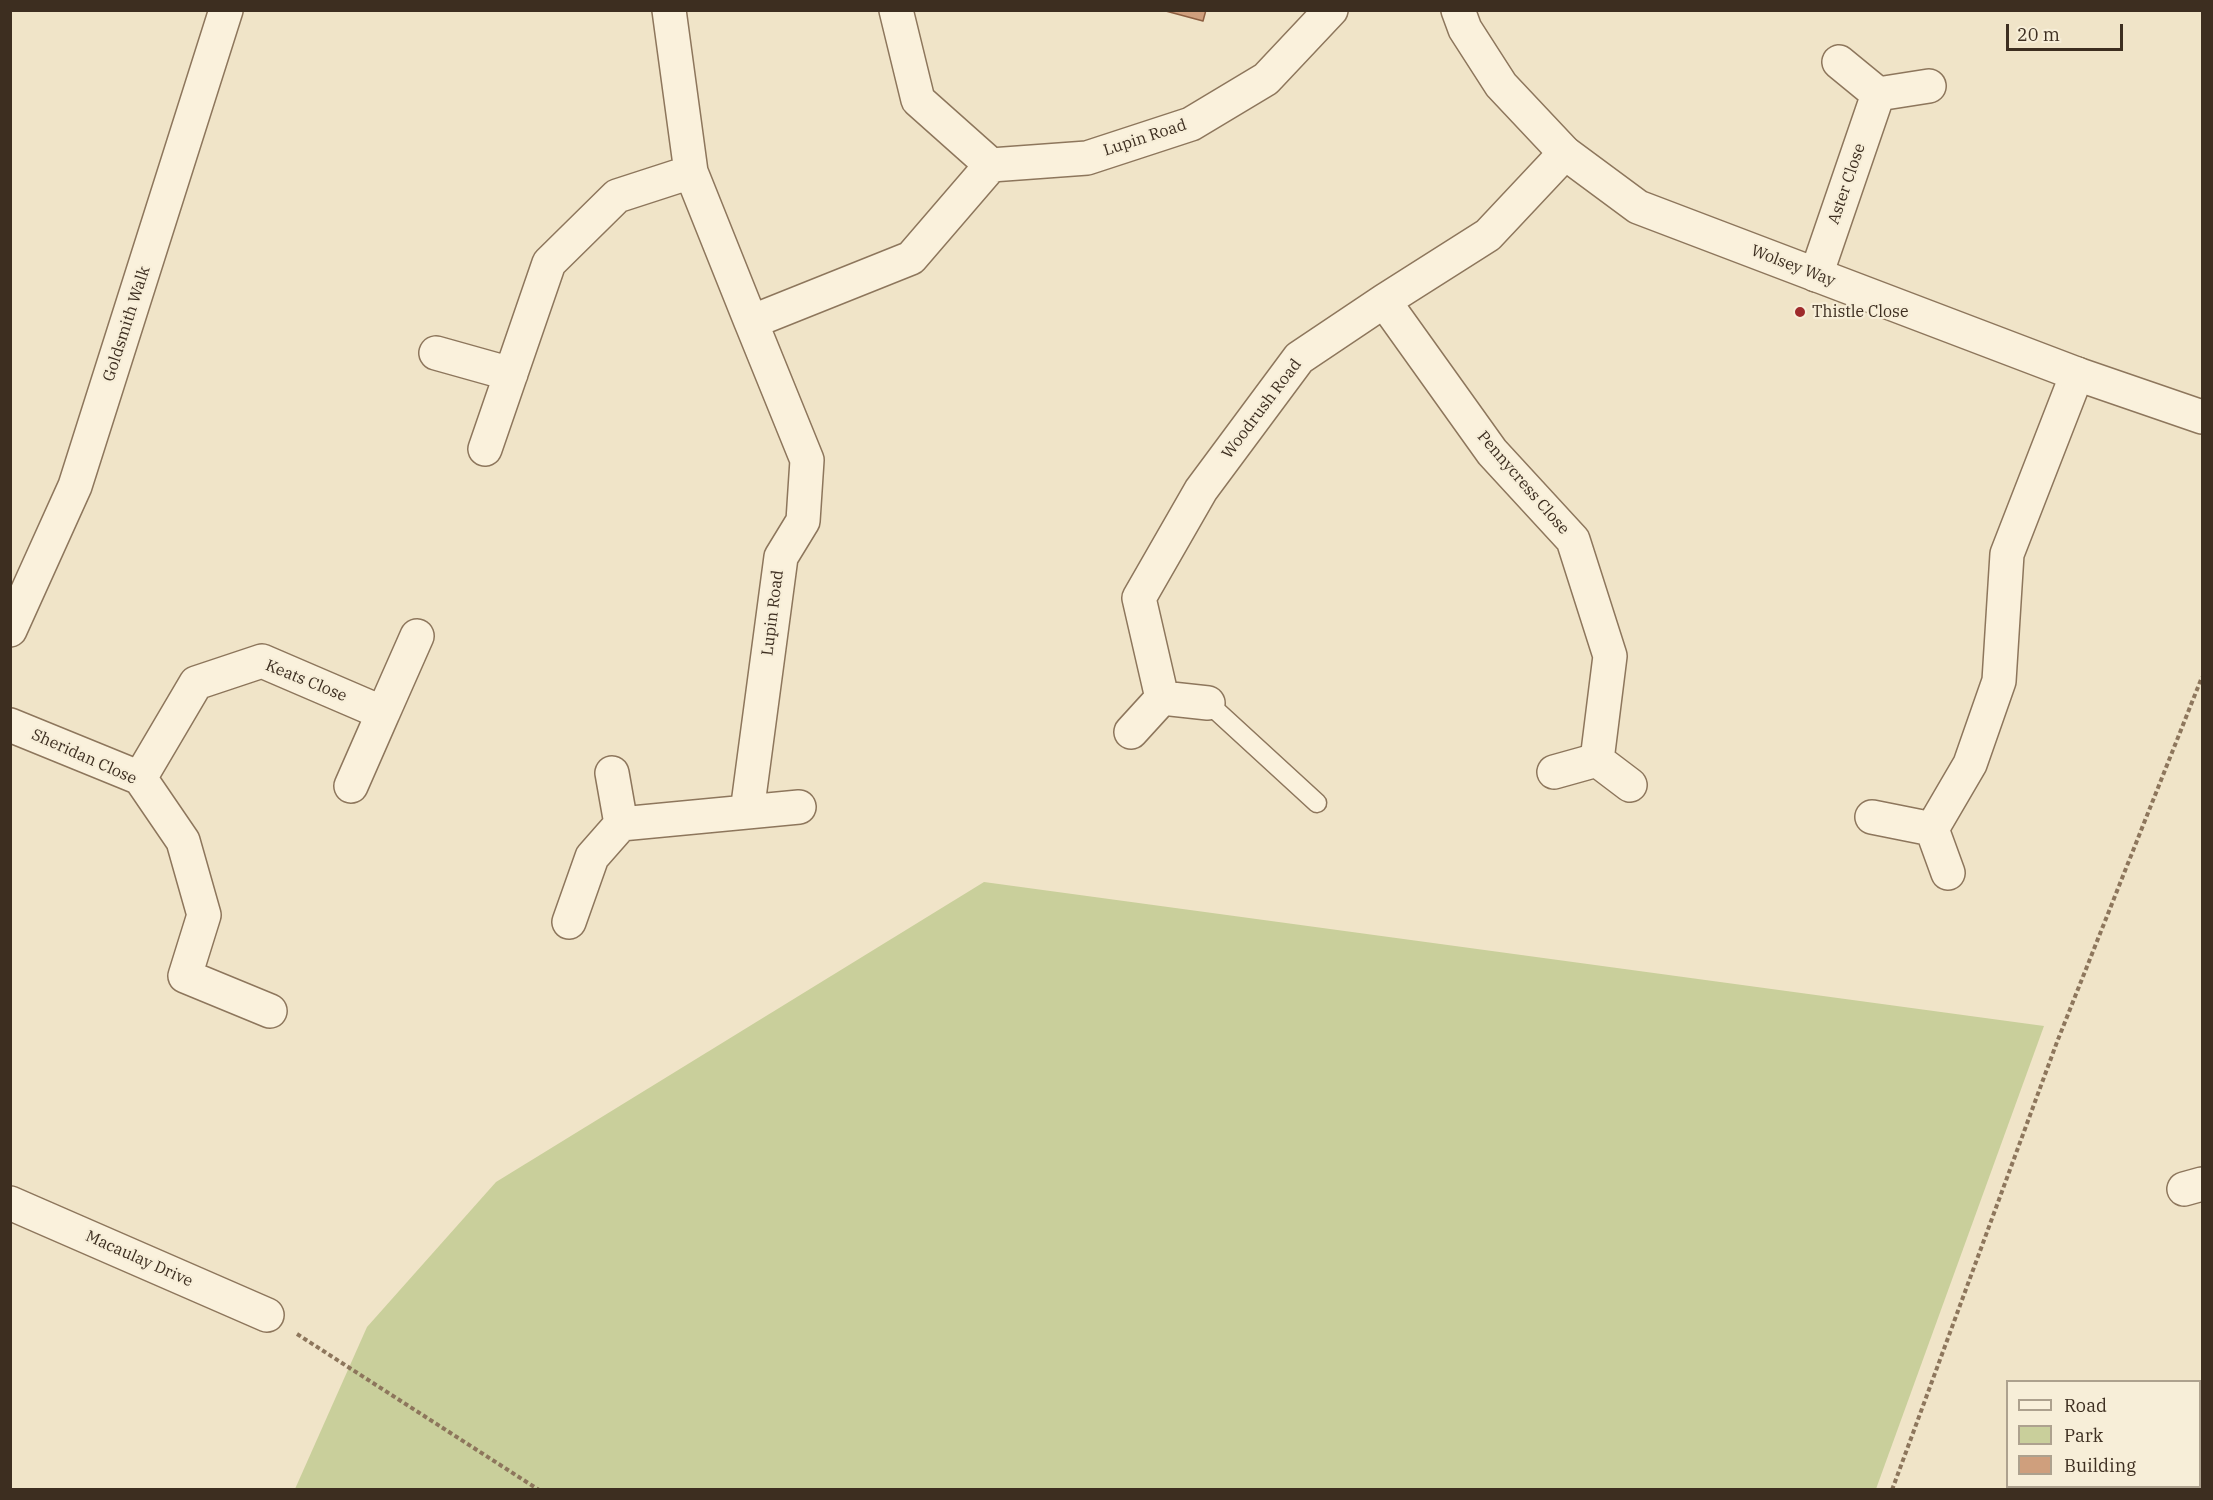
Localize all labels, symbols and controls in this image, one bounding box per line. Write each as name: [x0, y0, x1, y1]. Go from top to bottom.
scale bar: [2009, 12, 2126, 50]
text: 20 m: [2017, 23, 2060, 46]
street label: Lupin Road: [1101, 116, 1189, 160]
street label: Aster Close: [1824, 141, 1870, 227]
street label: Wolsey Way: [1748, 241, 1838, 291]
street label: Goldsmith Walk: [99, 264, 155, 384]
place label: Thistle Close: [1812, 302, 1908, 322]
marker: Thistle Close: [1793, 305, 1807, 319]
street label: Woodrush Road: [1218, 355, 1306, 463]
street label: Pennycress Close: [1473, 427, 1573, 539]
street label: Lupin Road: [758, 569, 788, 657]
street label: Keats Close: [263, 656, 349, 706]
street label: Sheridan Close: [28, 725, 140, 789]
street label: Macaulay Drive: [82, 1227, 196, 1291]
legend: [2006, 1380, 2201, 1488]
text: Road: [2064, 1394, 2107, 1417]
text: Park: [2064, 1424, 2103, 1447]
text: Building: [2064, 1454, 2136, 1477]

